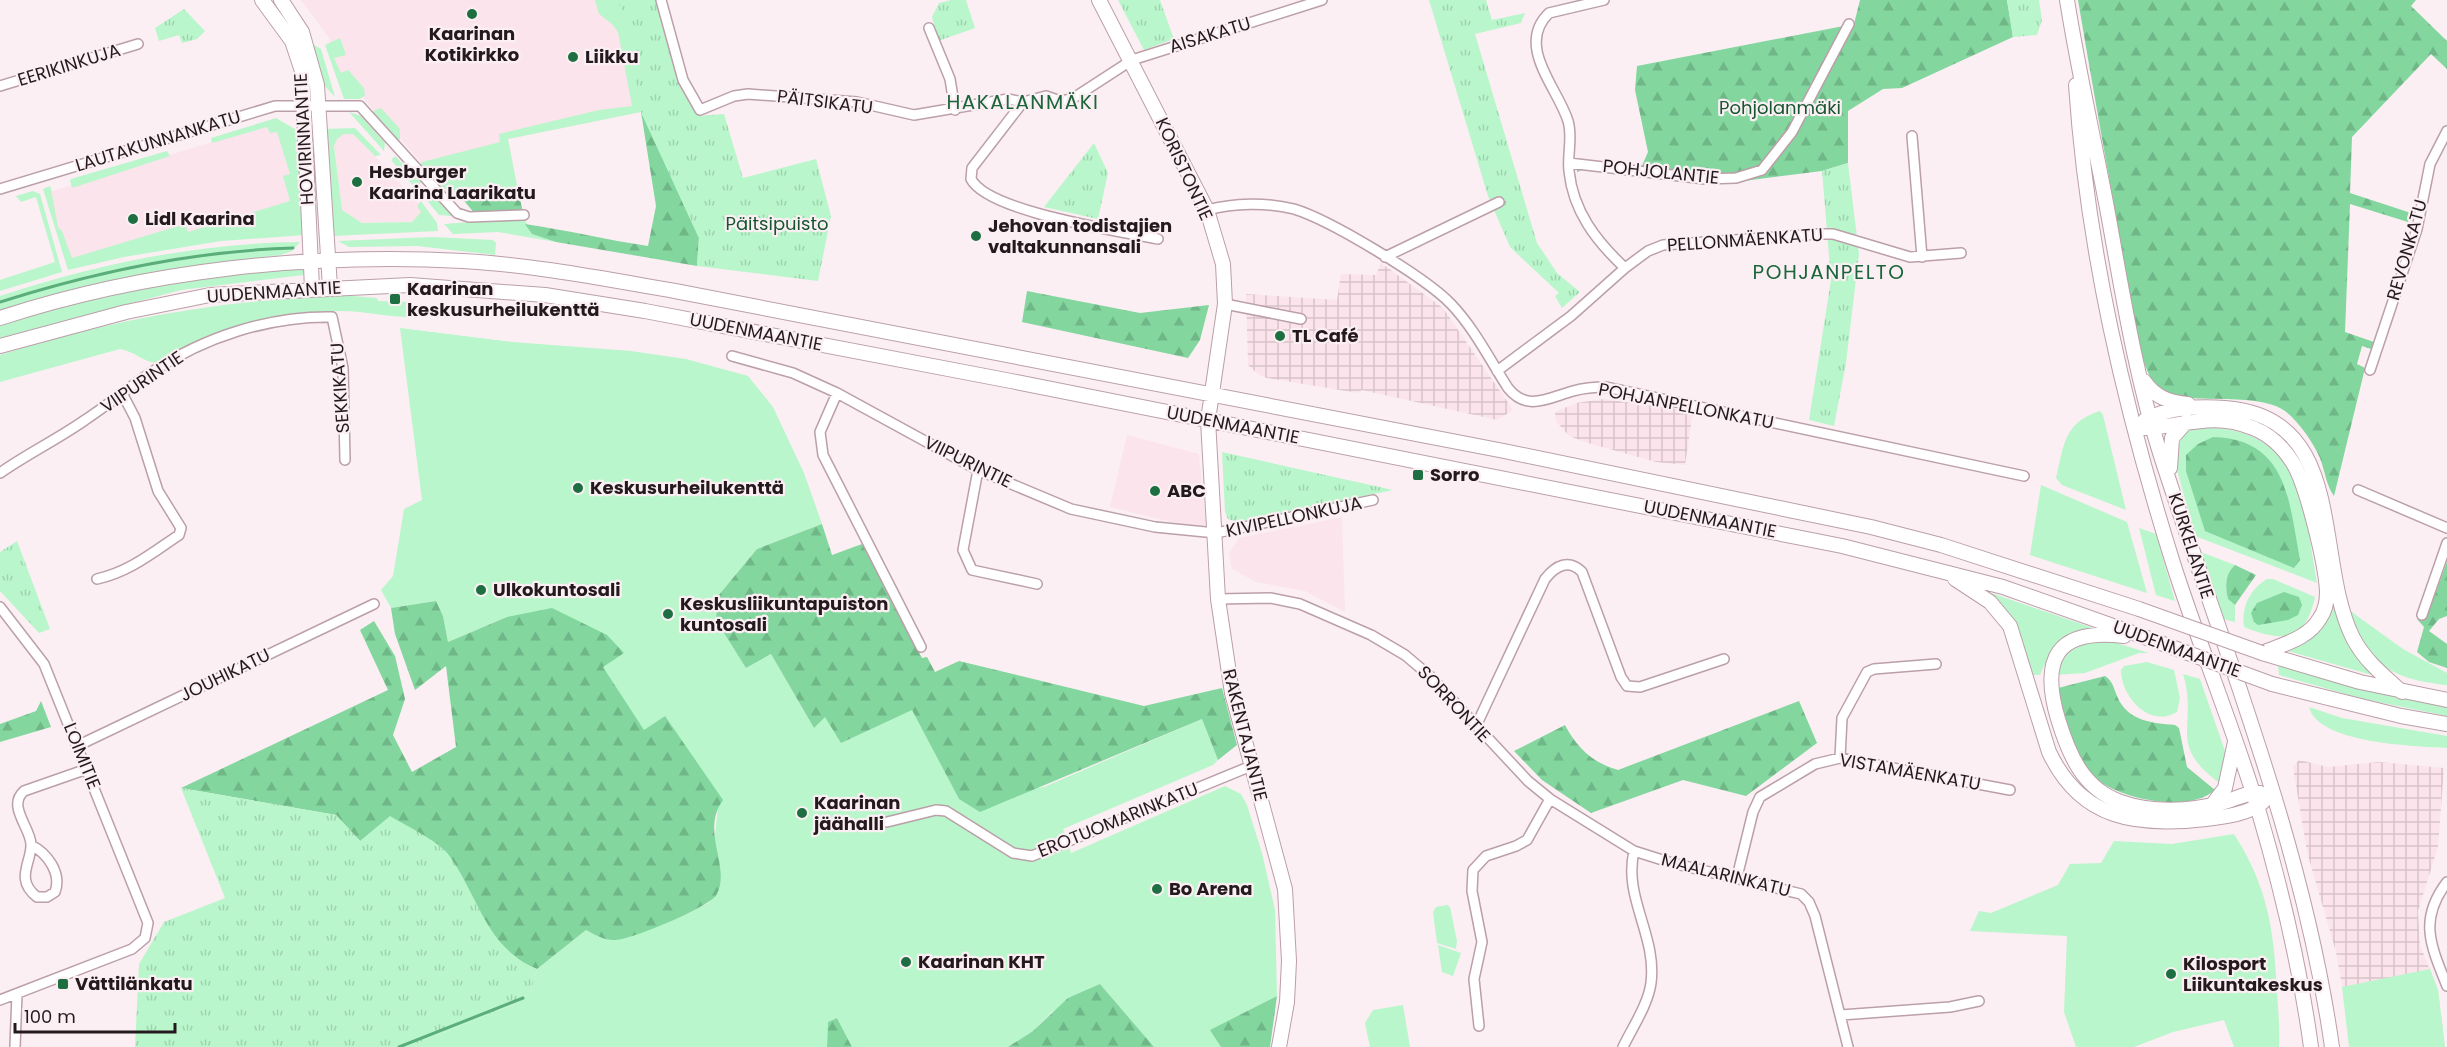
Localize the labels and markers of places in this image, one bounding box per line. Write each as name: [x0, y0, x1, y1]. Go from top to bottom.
marker: Kaarinan Kotikirkko: [465, 7, 479, 21]
place label: Kaarinan Kotikirkko: [425, 21, 519, 67]
place label: Liikku: [585, 44, 639, 69]
marker: Liikku: [566, 50, 580, 64]
place label: Hesburger Kaarina Laarikatu: [369, 159, 536, 205]
marker: Hesburger Kaarina Laarikatu: [350, 175, 364, 189]
place label: Lidl Kaarina: [145, 206, 255, 231]
marker: Lidl Kaarina: [126, 212, 140, 226]
place label: Jehovan todistajien valtakunnansali: [988, 213, 1172, 259]
marker: Jehovan todistajien valtakunnansali: [969, 229, 983, 243]
place label: Kaarinan keskusurheilukenttä: [407, 276, 600, 322]
marker: Kaarinan keskusurheilukenttä: [388, 292, 402, 306]
place label: TL Café: [1292, 323, 1359, 348]
marker: TL Café: [1273, 329, 1287, 343]
place label: Sorro: [1430, 462, 1479, 487]
marker: Sorro: [1411, 468, 1425, 482]
place label: Keskusurheilukenttä: [590, 475, 784, 500]
place label: ABC: [1167, 478, 1206, 503]
marker: Keskusurheilukenttä: [571, 481, 585, 495]
marker: ABC: [1148, 484, 1162, 498]
place label: Ulkokuntosali: [493, 577, 621, 602]
marker: Ulkokuntosali: [474, 583, 488, 597]
place label: Keskusliikuntapuiston kuntosali: [680, 591, 888, 637]
marker: Keskusliikuntapuiston kuntosali: [661, 607, 675, 621]
place label: Kaarinan jäähalli: [813, 790, 901, 836]
marker: Kaarinan jäähalli: [795, 806, 809, 820]
place label: Bo Arena: [1169, 876, 1253, 901]
marker: Bo Arena: [1150, 882, 1164, 896]
place label: Kaarinan KHT: [918, 949, 1045, 974]
place label: Kilosport Liikuntakeskus: [2183, 951, 2323, 997]
marker: Kaarinan KHT: [899, 955, 913, 969]
marker: Kilosport Liikuntakeskus: [2164, 967, 2178, 981]
place label: Vättilänkatu: [75, 971, 193, 996]
marker: Vättilänkatu: [56, 977, 70, 991]

